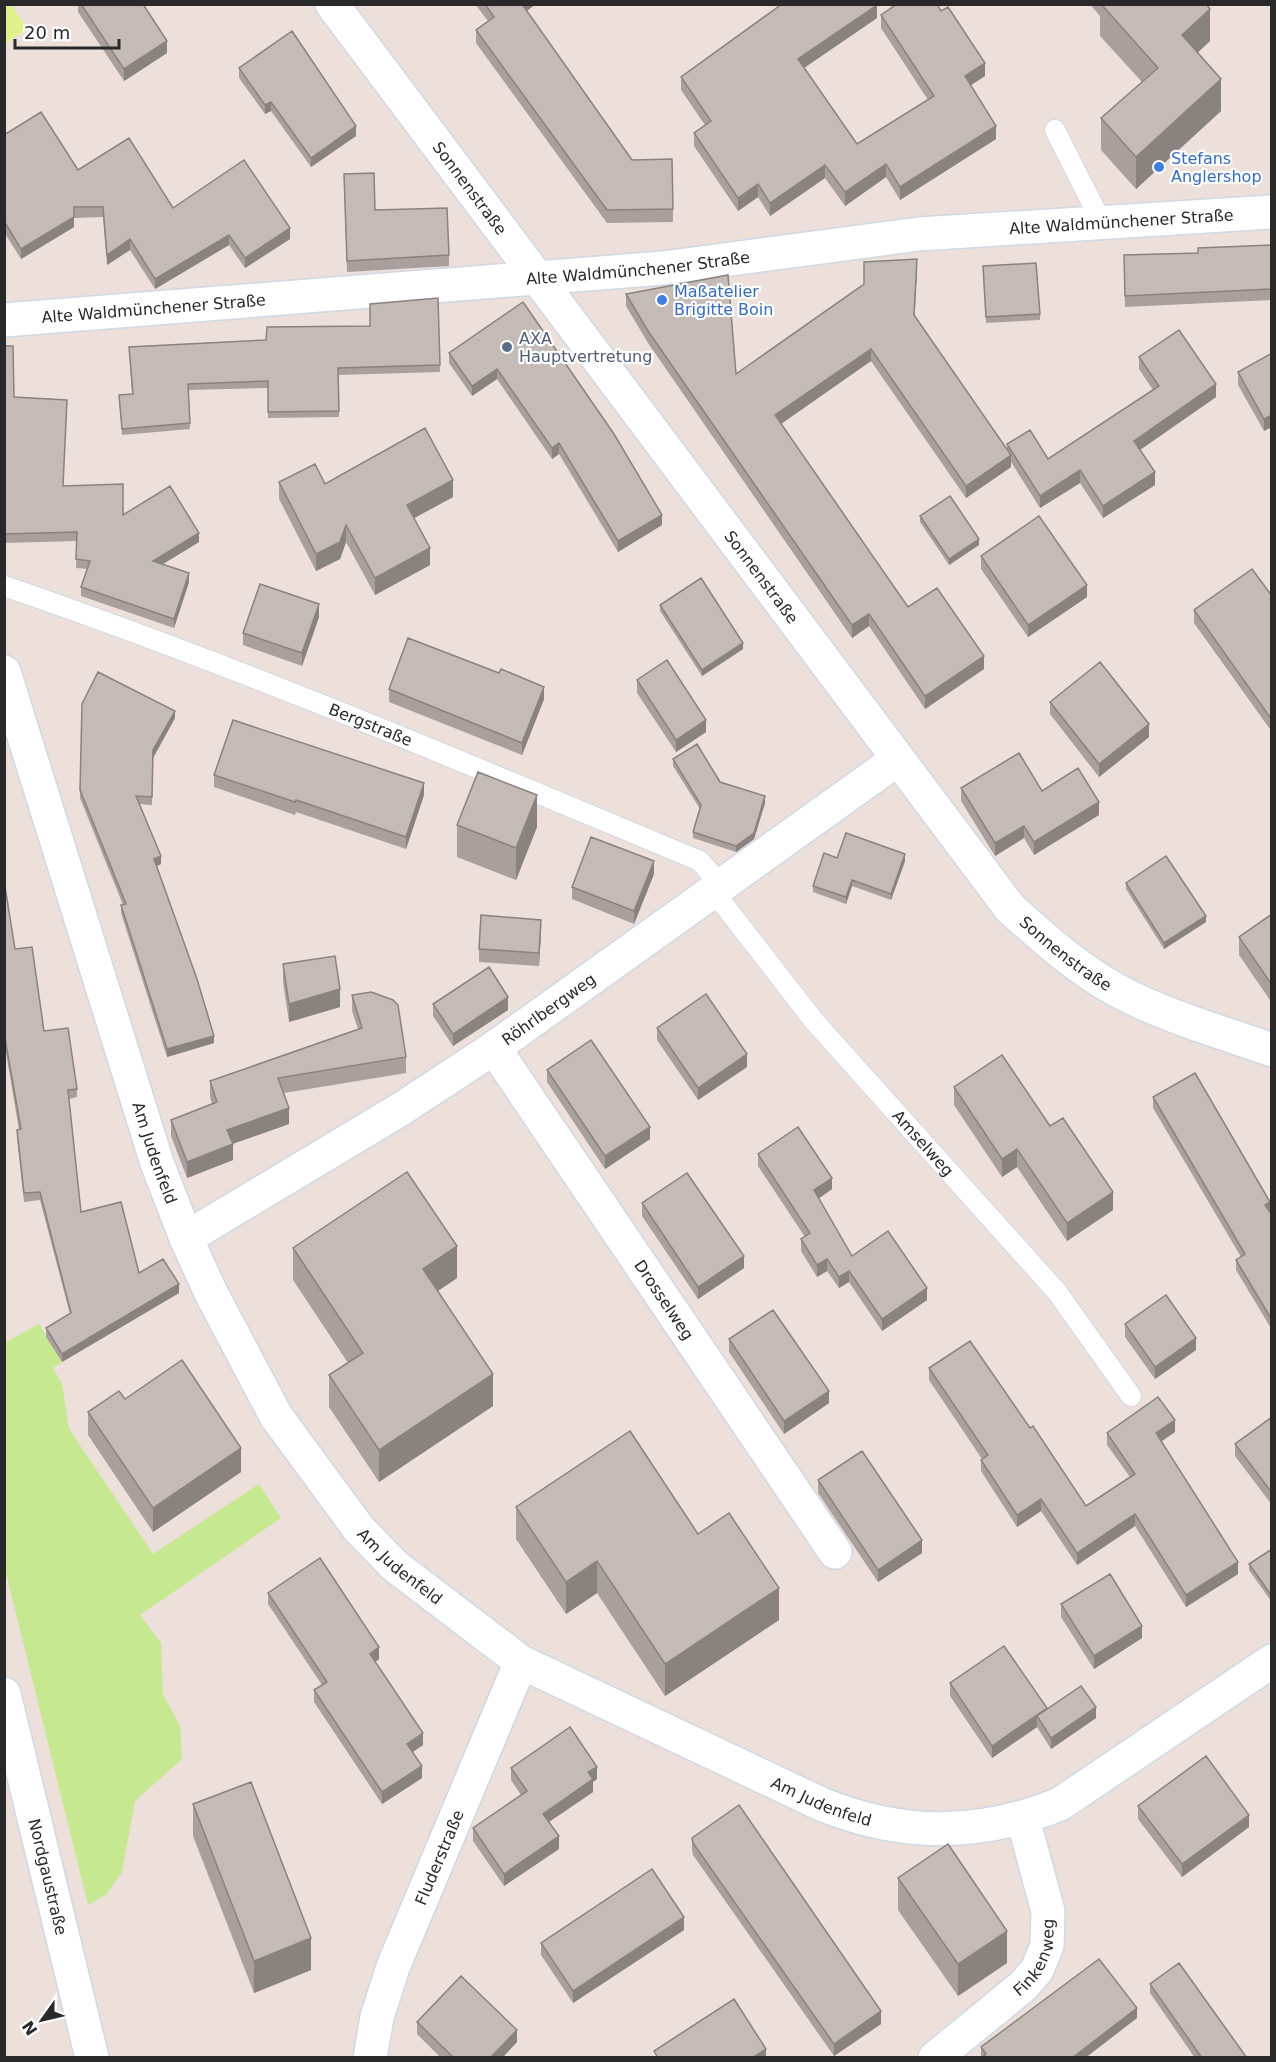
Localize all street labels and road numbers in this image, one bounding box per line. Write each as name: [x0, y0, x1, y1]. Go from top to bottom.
street label: Sonnenstraße: [429, 138, 511, 238]
street label: Alte Waldmünchener Straße: [1009, 205, 1234, 238]
street label: Alte Waldmünchener Straße: [525, 248, 751, 289]
street label: Alte Waldmünchener Straße: [41, 290, 266, 327]
street label: Sonnenstraße: [720, 527, 802, 627]
street label: Bergstraße: [326, 700, 415, 750]
street label: Sonnenstraße: [1015, 912, 1115, 995]
street label: Röhrlbergweg: [498, 969, 599, 1049]
street label: Am Judenfeld: [129, 1100, 181, 1207]
street label: Amselweg: [888, 1106, 958, 1180]
street label: Drosselweg: [630, 1256, 698, 1344]
street label: Am Judenfeld: [353, 1524, 446, 1609]
street label: Am Judenfeld: [768, 1773, 874, 1830]
street label: Fluderstraße: [411, 1807, 468, 1908]
street label: Nordgaustraße: [24, 1817, 71, 1937]
street label: Finkenweg: [1010, 1919, 1058, 2000]

